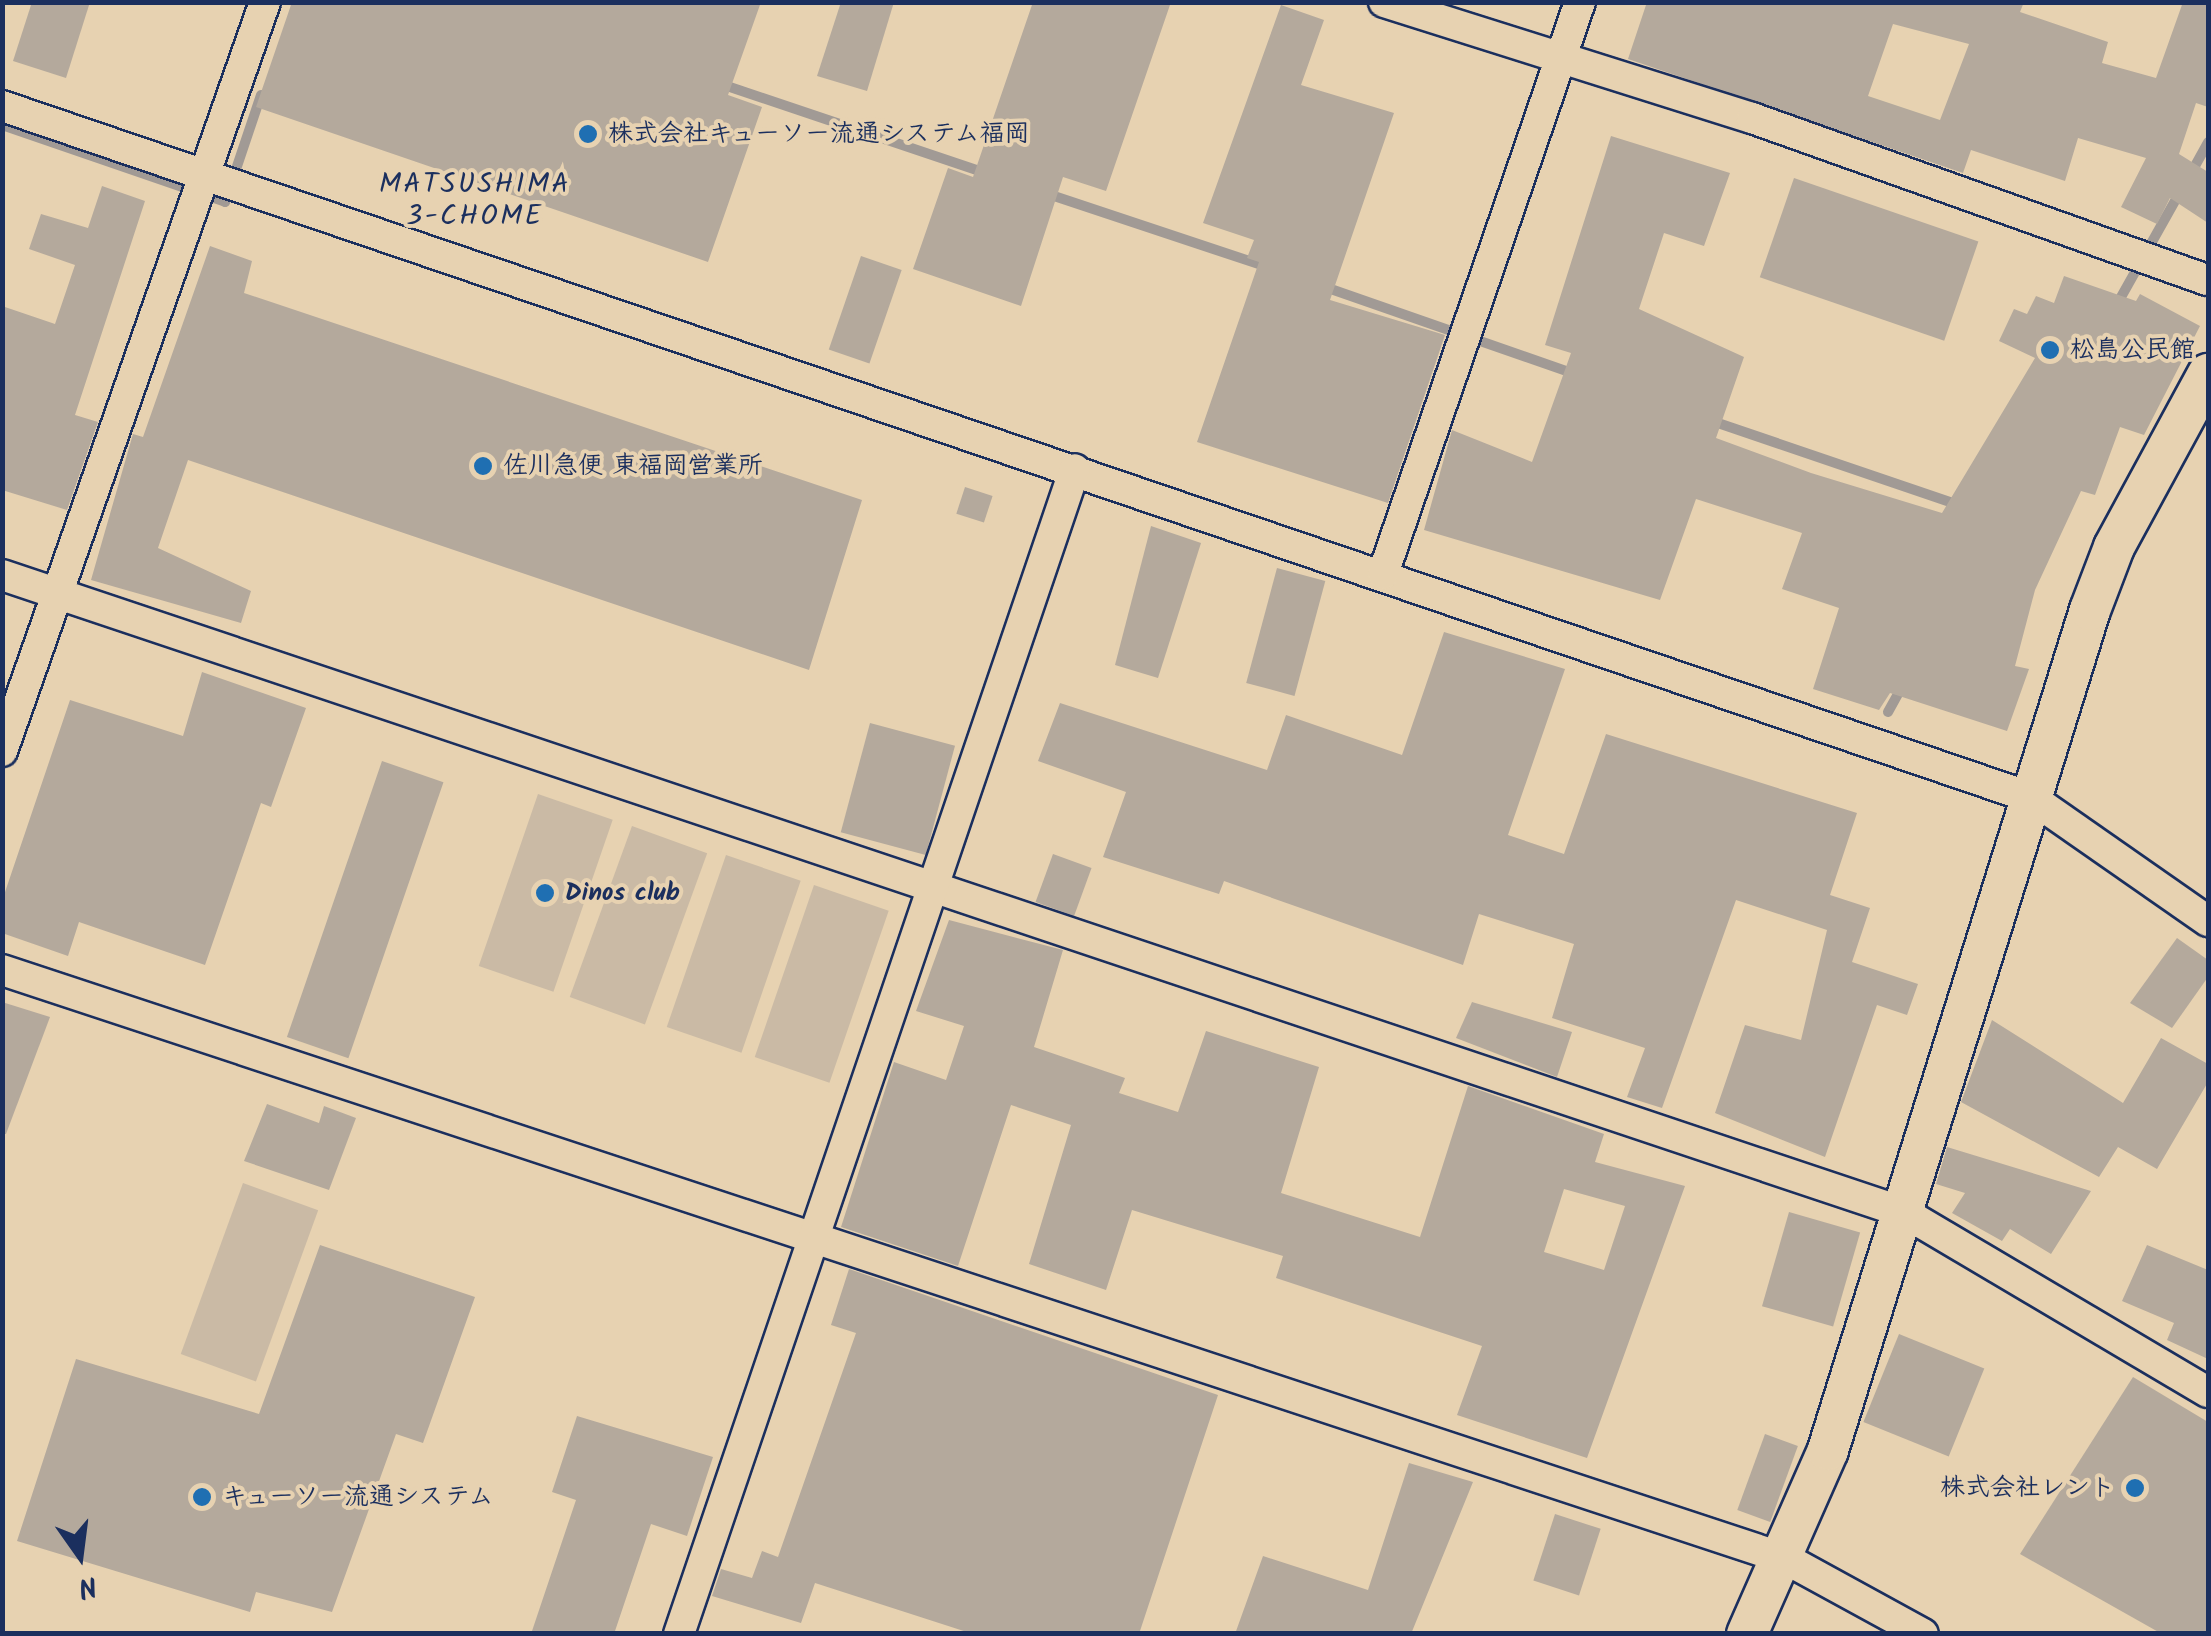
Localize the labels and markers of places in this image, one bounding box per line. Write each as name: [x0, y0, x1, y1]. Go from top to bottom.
place label: 株式会社キューソー流通システム福岡: [608, 119, 1032, 149]
marker: 株式会社キューソー流通システム福岡: [577, 123, 599, 145]
place label: 松島公民館: [2070, 335, 2195, 365]
marker: 松島公民館: [2039, 339, 2061, 361]
place label: 佐川急便 東福岡営業所: [503, 451, 763, 481]
marker: 佐川急便 東福岡営業所: [472, 455, 494, 477]
place label: Dinos club: [565, 878, 680, 908]
marker: Dinos club: [534, 882, 556, 904]
place label: 株式会社レント: [1940, 1473, 2115, 1503]
marker: 株式会社レント: [2124, 1477, 2146, 1499]
place label: キューソー流通システム: [222, 1482, 496, 1512]
marker: キューソー流通システム: [191, 1486, 213, 1508]

